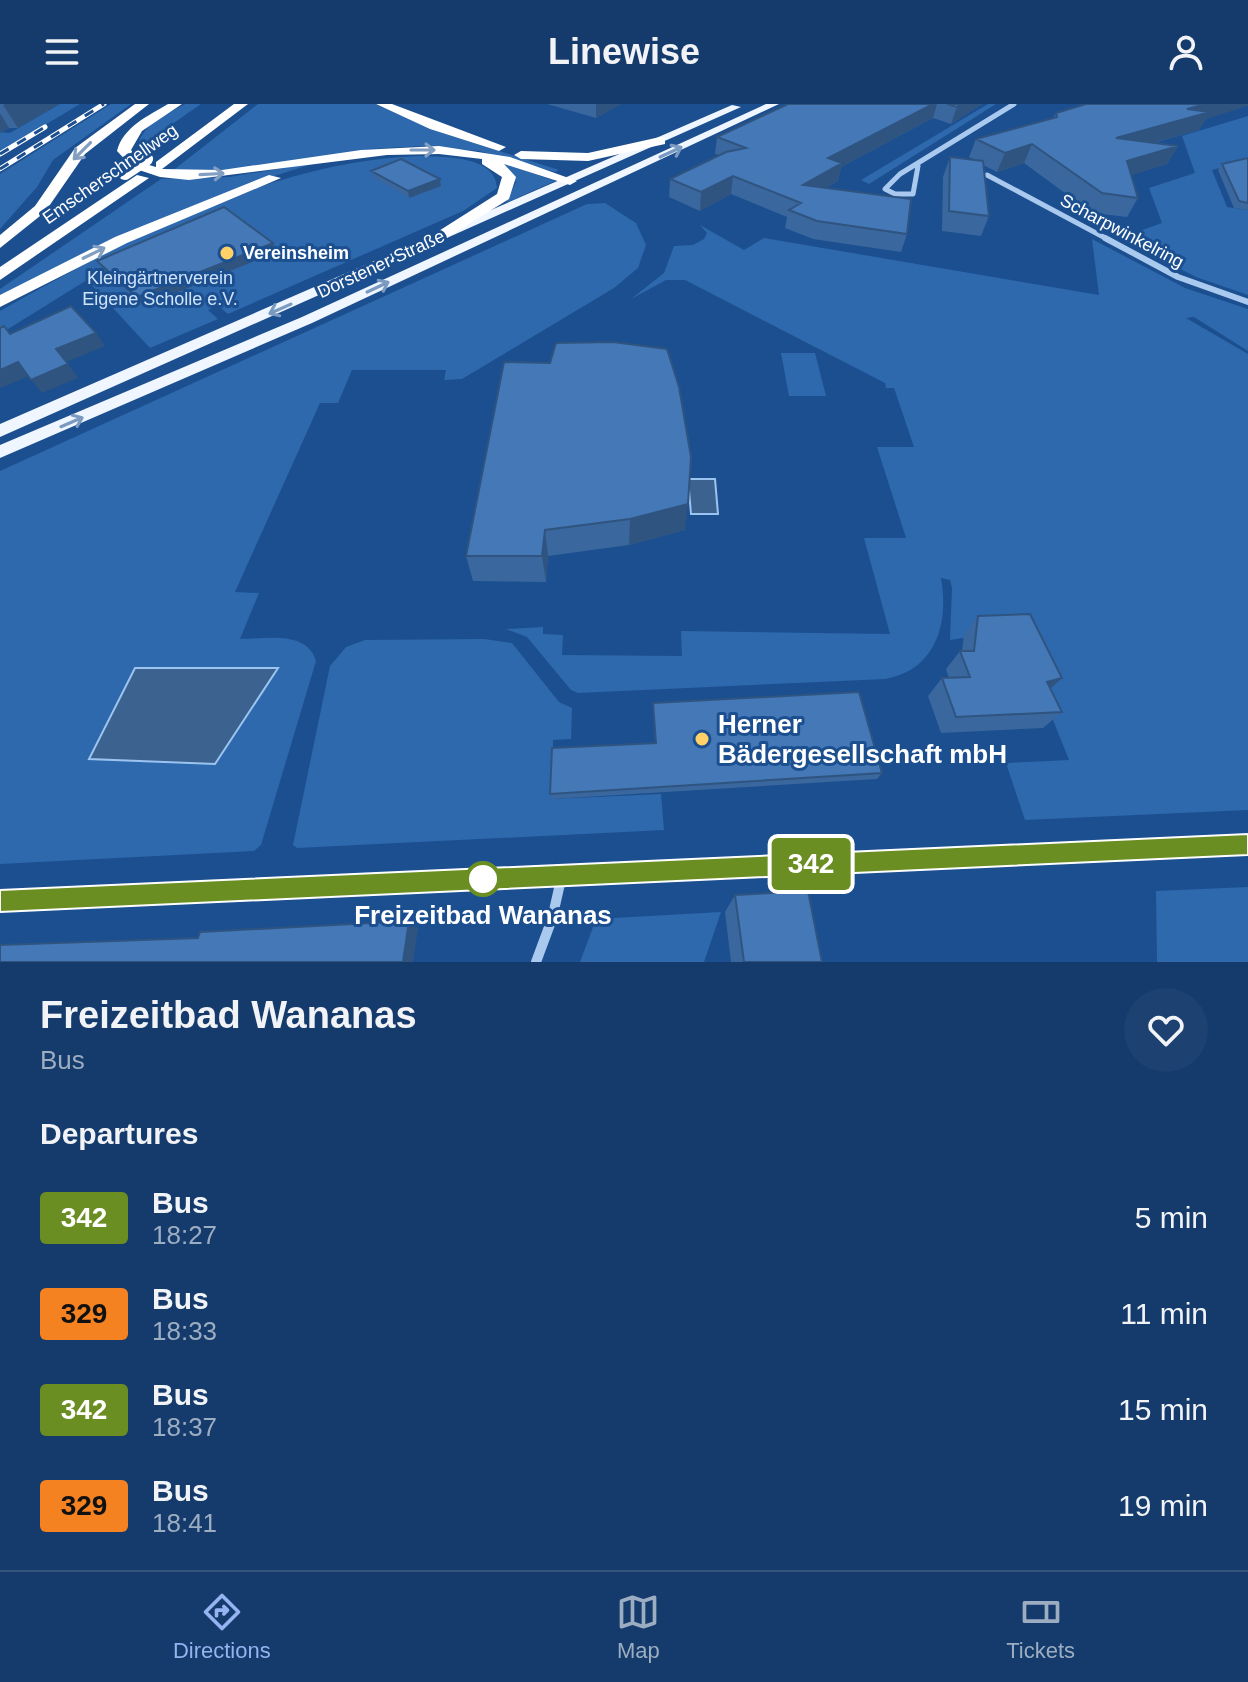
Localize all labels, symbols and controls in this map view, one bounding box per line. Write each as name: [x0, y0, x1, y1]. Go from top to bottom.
icon: menu: [40, 30, 84, 74]
icon: person: [1164, 30, 1208, 74]
text: Linewise: [548, 31, 700, 72]
street label: Emscherschnellweg: [39, 120, 181, 228]
one-way arrow: [72, 142, 92, 161]
one-way arrow: [409, 142, 436, 158]
one-way arrow: [659, 144, 683, 159]
one-way arrow: [198, 166, 225, 181]
street label: Scharpwinkelring: [1057, 190, 1187, 272]
street label: Dorstener Straße: [314, 226, 448, 302]
place label: Vereinsheim: [243, 243, 349, 263]
marker: Vereinsheim: [218, 244, 236, 262]
one-way arrow: [82, 245, 106, 260]
park label: Kleingärtnerverein Eigene Scholle e.V.: [82, 268, 238, 309]
one-way arrow: [366, 279, 390, 294]
one-way arrow: [269, 302, 293, 317]
one-way arrow: [59, 413, 84, 428]
place label: Herner Bädergesellschaft mbH: [718, 709, 1007, 769]
marker: Herner Bädergesellschaft mbH: [693, 730, 711, 748]
line badge: 342: [765, 838, 857, 890]
text: 342: [788, 848, 834, 879]
marker: Freizeitbad Wananas: [466, 862, 500, 896]
place label: Freizeitbad Wananas: [354, 900, 612, 930]
button: heart: [1124, 988, 1208, 1072]
text: Freizeitbad Wananas: [40, 994, 417, 1036]
text: Bus: [40, 1045, 85, 1075]
text: Departures: [40, 1117, 198, 1150]
text: Bus: [152, 1186, 209, 1219]
text: 5 min: [1135, 1201, 1208, 1234]
text: 342: [61, 1202, 107, 1233]
text: 18:27: [152, 1220, 217, 1250]
text: Bus: [152, 1282, 209, 1315]
text: 11 min: [1120, 1297, 1208, 1330]
text: 329: [61, 1298, 107, 1329]
text: 18:33: [152, 1316, 217, 1346]
text: Bus: [152, 1378, 209, 1411]
text: 15 min: [1118, 1393, 1208, 1426]
text: 342: [61, 1394, 107, 1425]
text: 18:37: [152, 1412, 217, 1442]
text: Bus: [152, 1474, 209, 1507]
text: 19 min: [1118, 1489, 1208, 1522]
text: 329: [61, 1490, 107, 1521]
text: 18:41: [152, 1508, 217, 1538]
tab: Directions: [173, 1590, 271, 1664]
tab: Map: [616, 1590, 660, 1664]
tab: Tickets: [1006, 1590, 1075, 1664]

